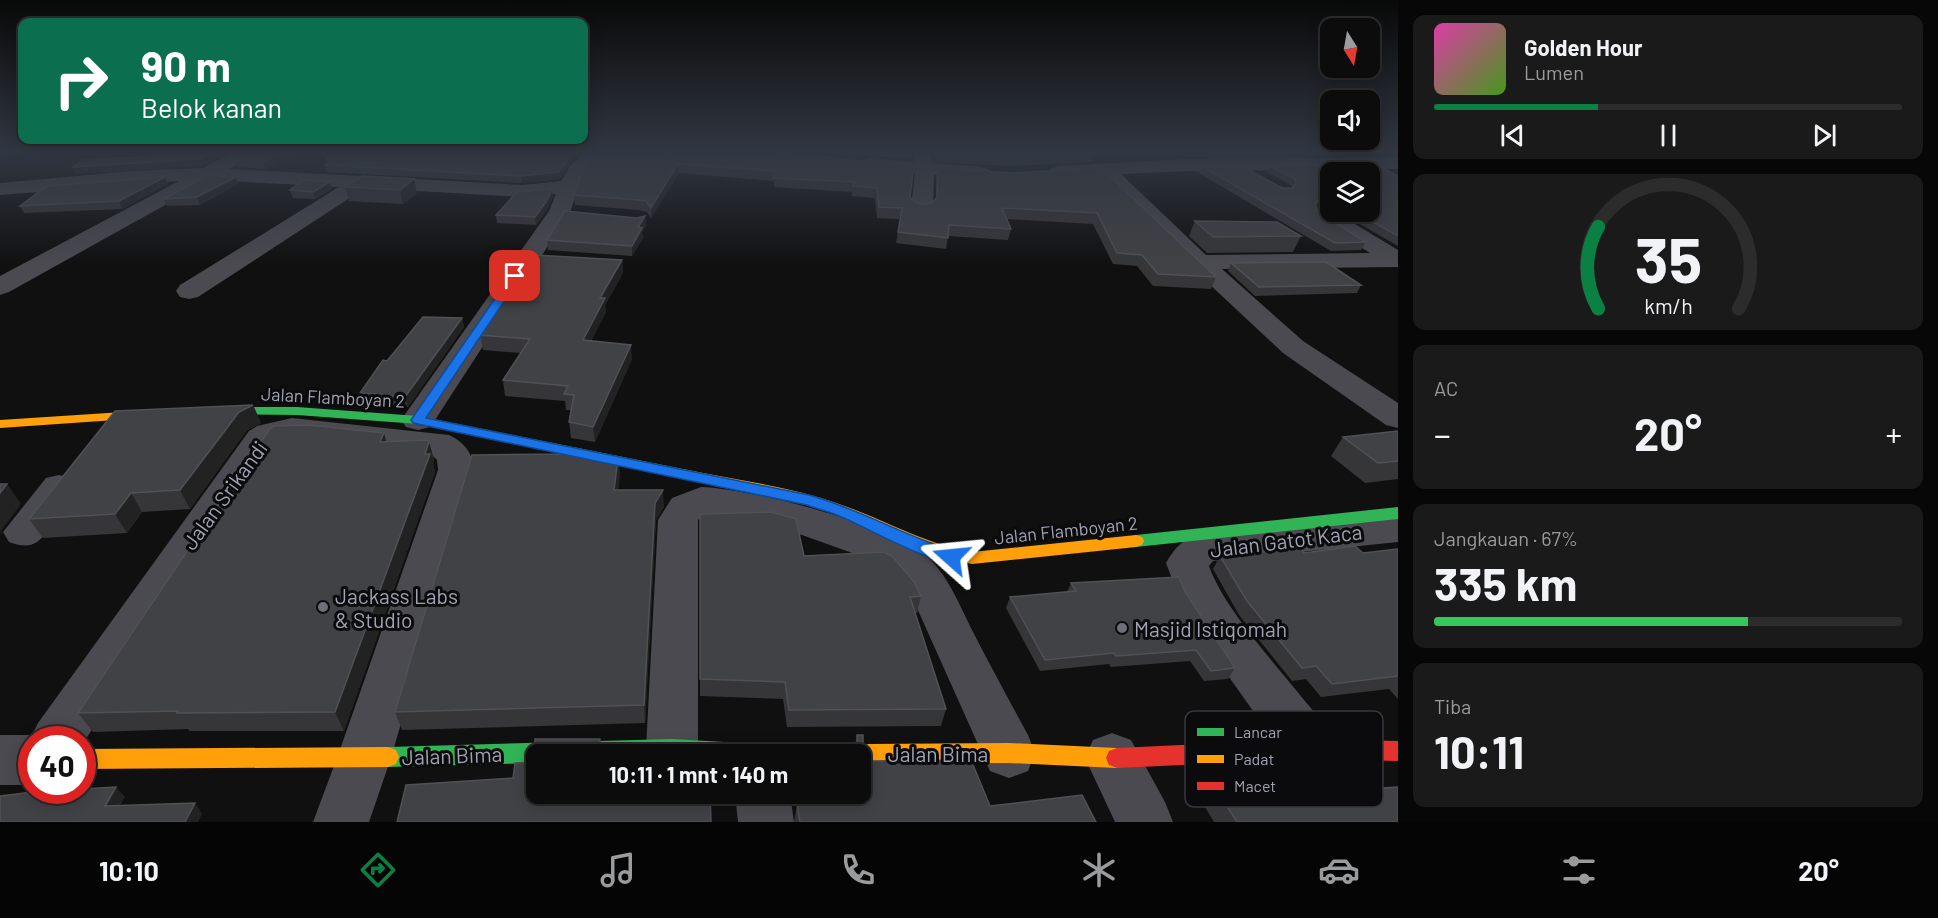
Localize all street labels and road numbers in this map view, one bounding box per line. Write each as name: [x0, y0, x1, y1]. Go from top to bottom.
street label: Jalan Flamboyan 2: [260, 382, 406, 412]
street label: Jalan Srikandi: [176, 436, 272, 554]
street label: Jalan Flamboyan 2: [993, 512, 1139, 548]
street label: Jalan Gatot Kaca: [1209, 518, 1363, 562]
street label: Jalan Bima: [401, 741, 503, 769]
street label: Jalan Bima: [888, 741, 988, 766]

